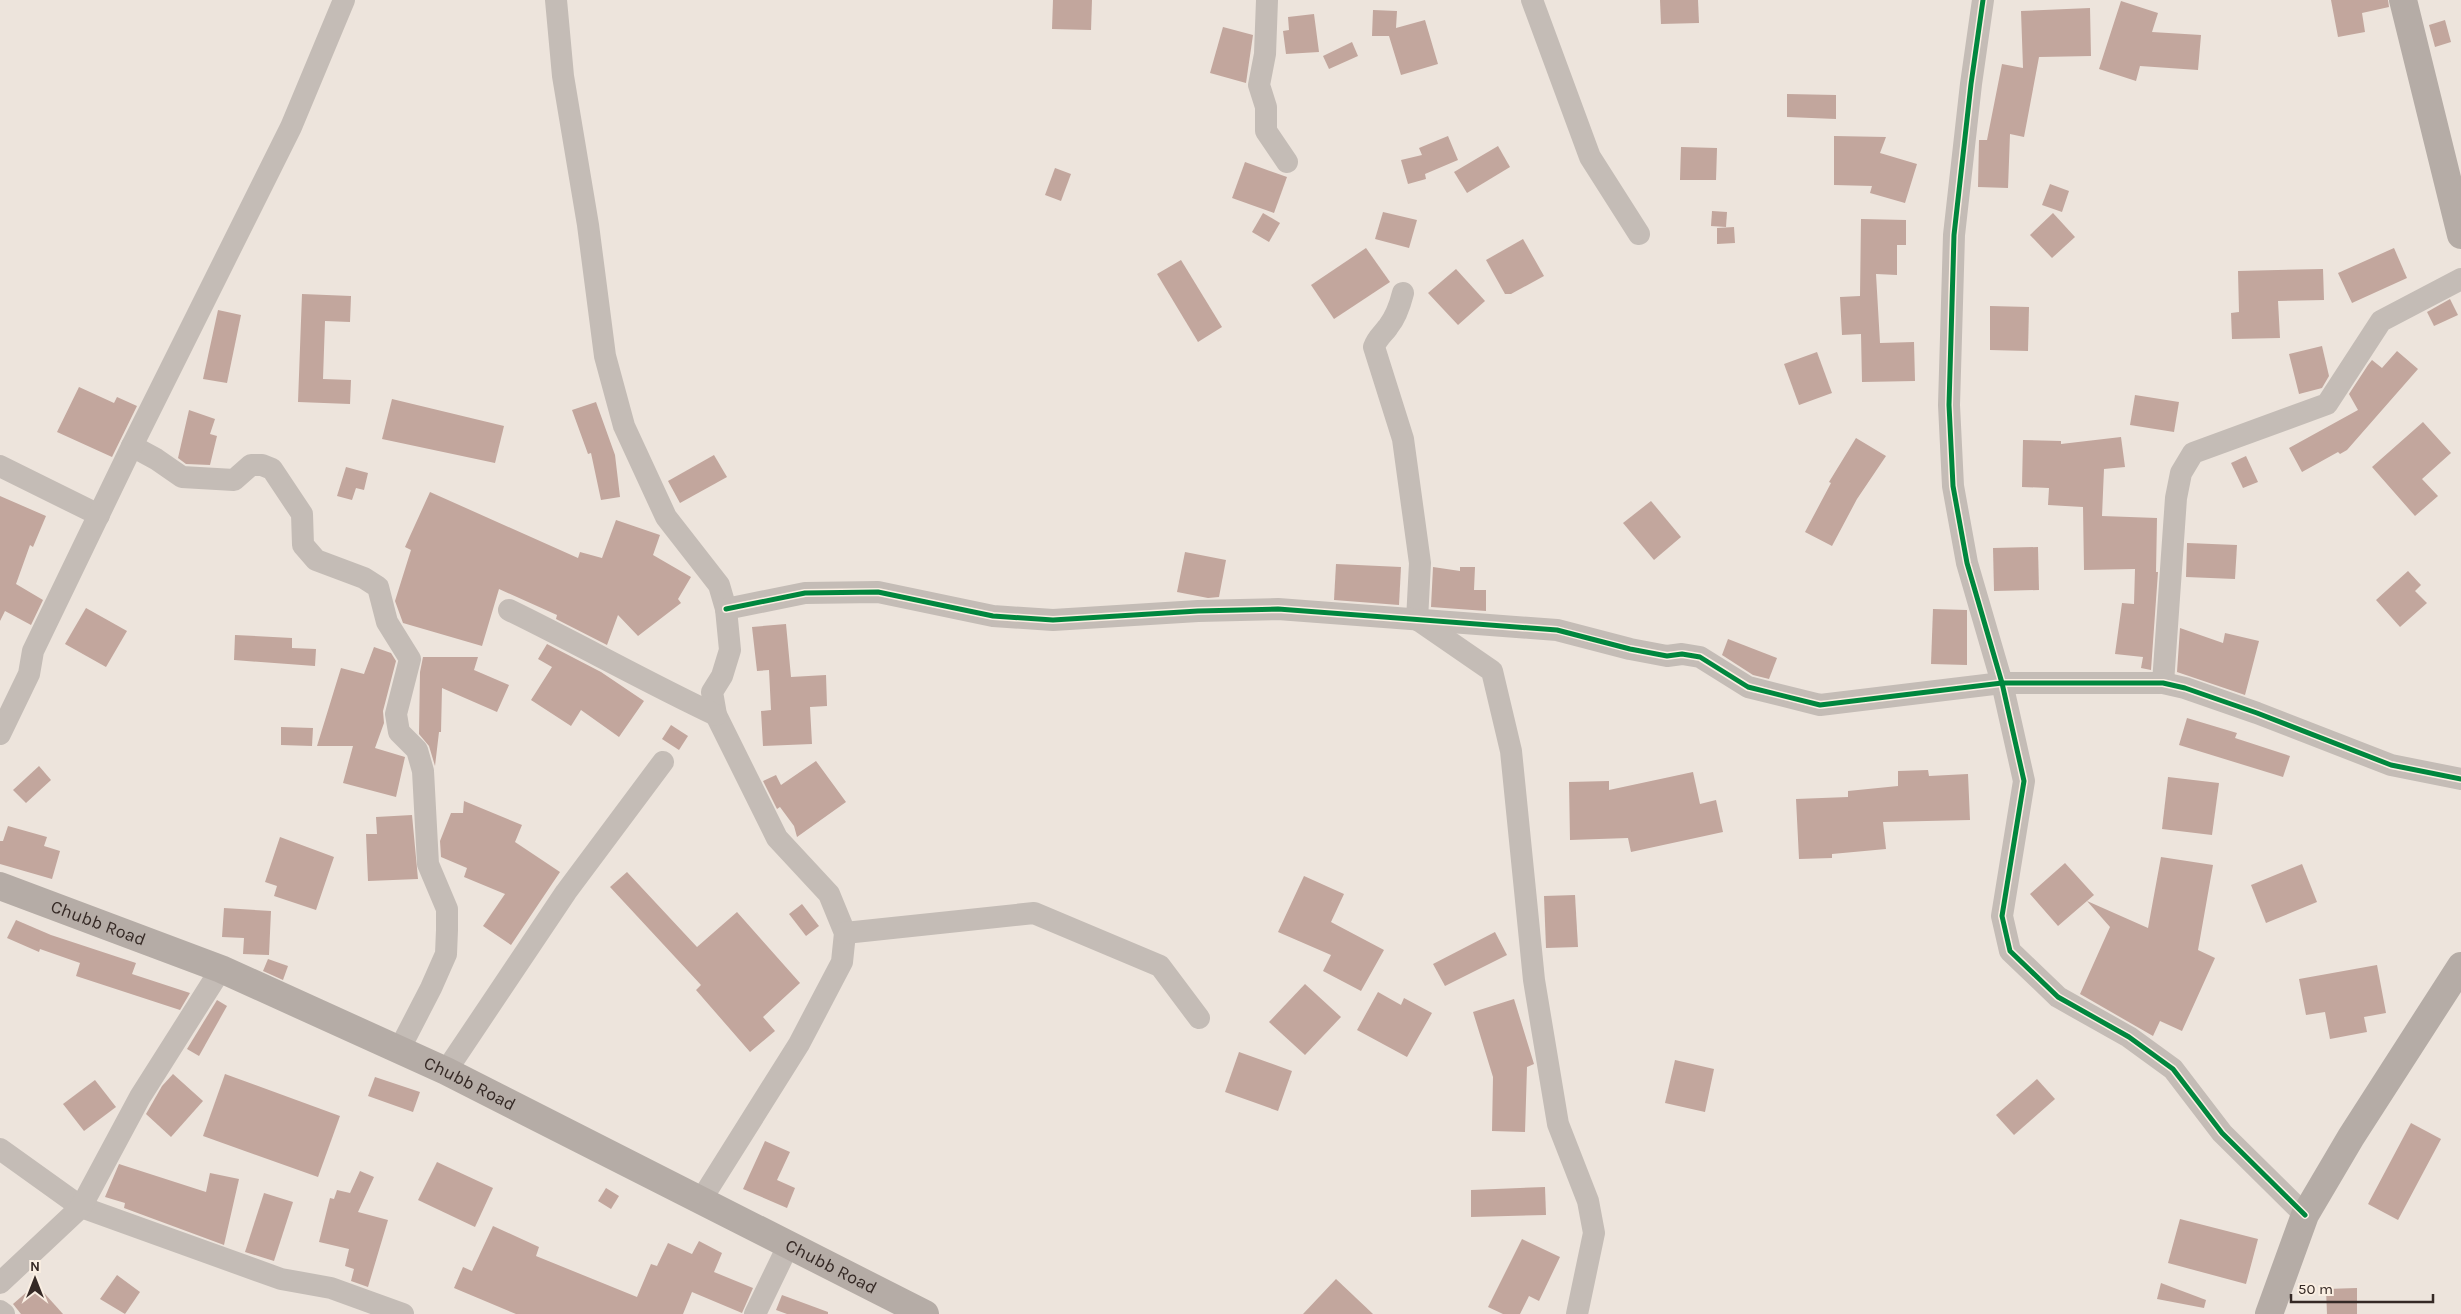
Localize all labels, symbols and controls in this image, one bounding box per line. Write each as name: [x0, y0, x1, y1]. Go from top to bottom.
street label: Chubb Road: [48, 895, 149, 951]
street label: Chubb Road: [420, 1051, 520, 1116]
street label: Chubb Road: [782, 1234, 881, 1299]
north arrow: [10, 1254, 60, 1304]
text: N: [30, 1258, 40, 1275]
scale bar: [2291, 1272, 2434, 1304]
text: 50 m: [2298, 1280, 2333, 1298]

